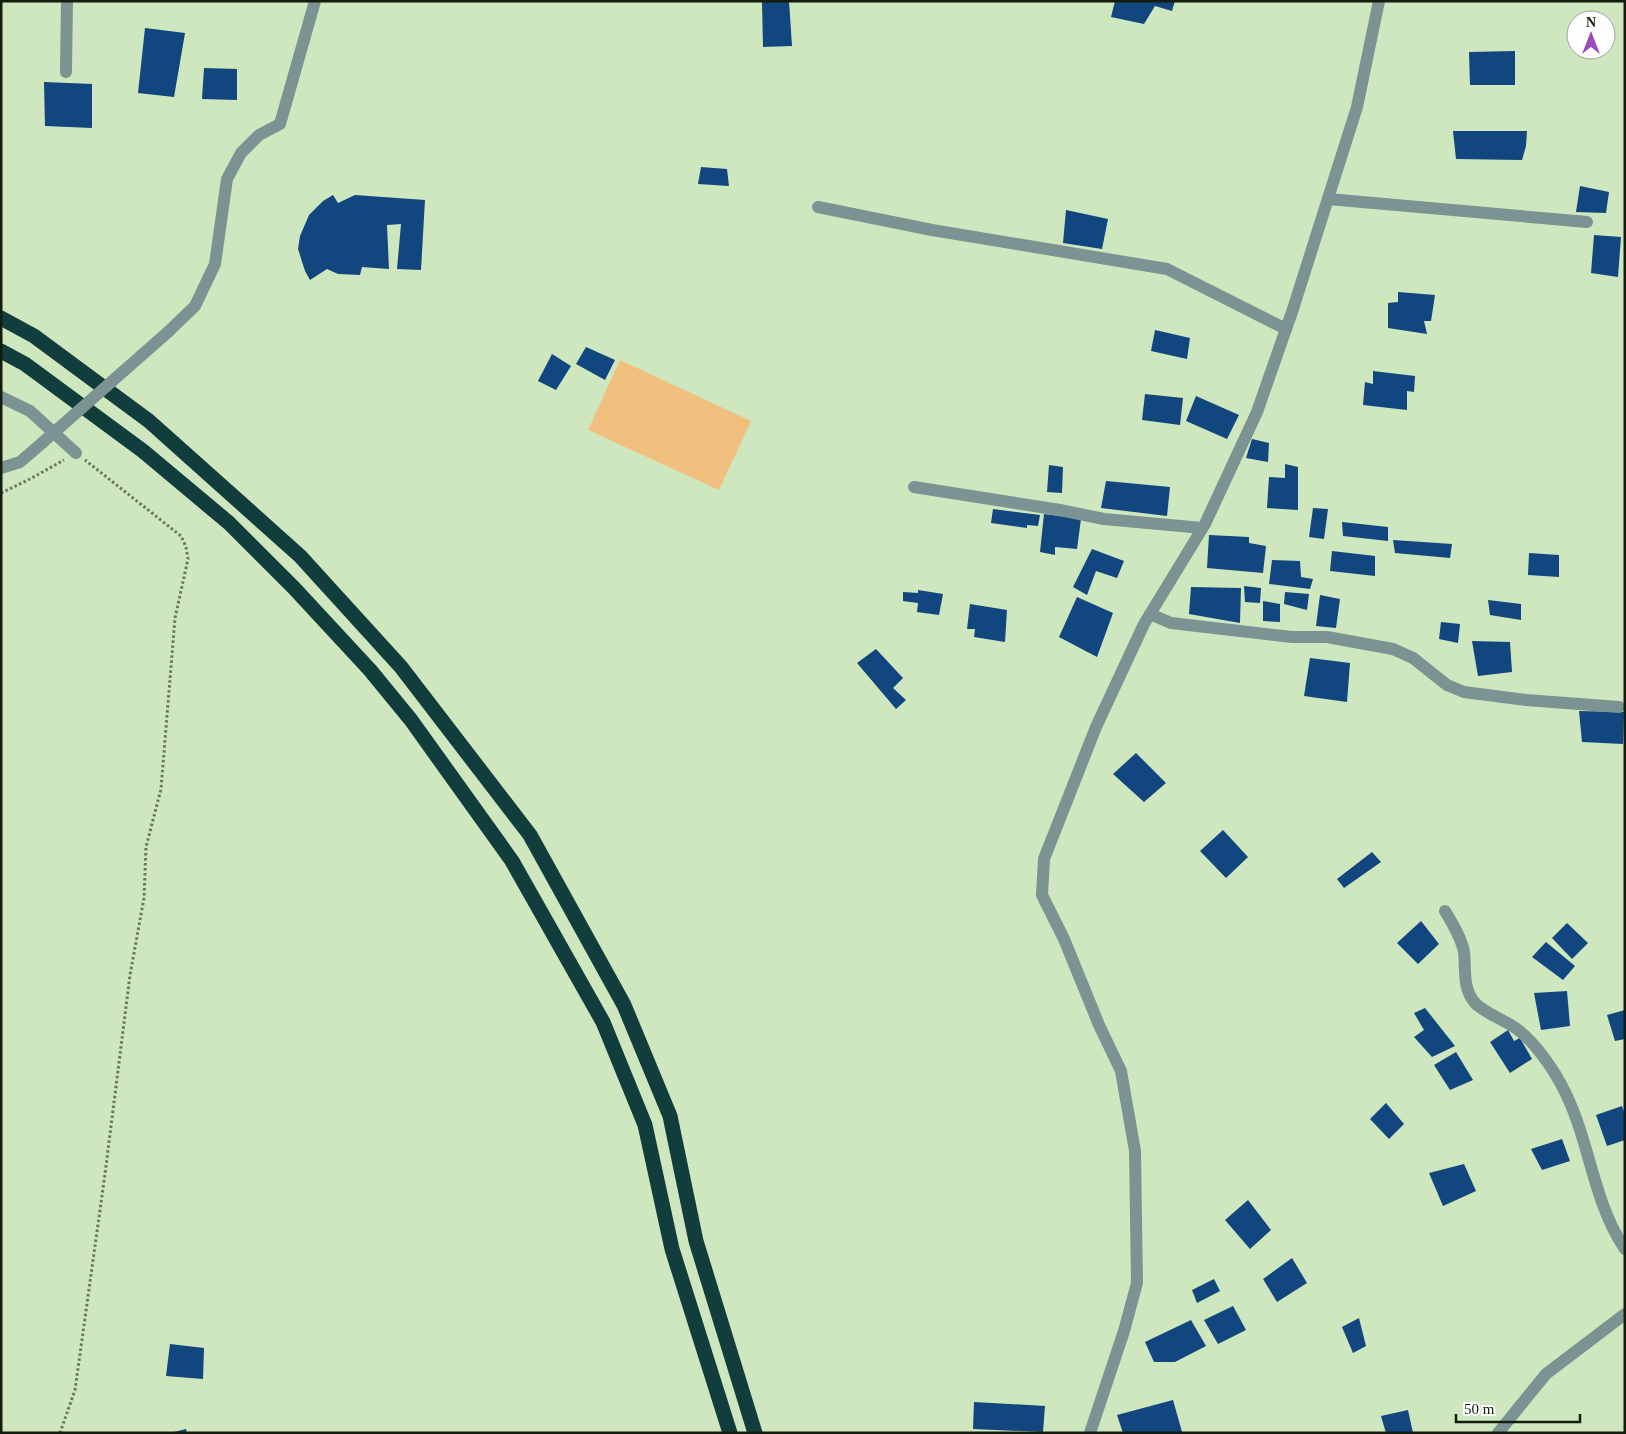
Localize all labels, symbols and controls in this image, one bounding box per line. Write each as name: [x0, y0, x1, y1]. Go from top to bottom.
north arrow: [1566, 10, 1616, 60]
text: N: [1586, 15, 1596, 30]
scale bar: [1456, 1392, 1580, 1424]
text: 50 m: [1464, 1401, 1495, 1417]

